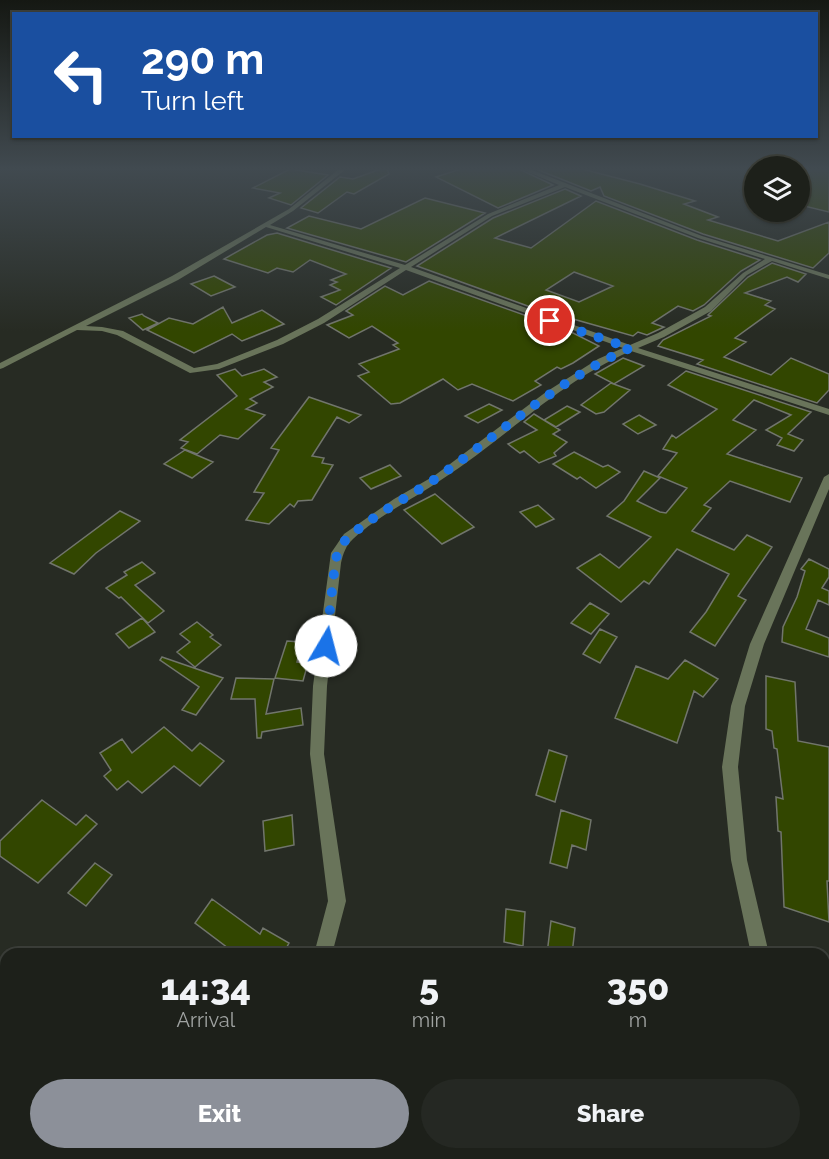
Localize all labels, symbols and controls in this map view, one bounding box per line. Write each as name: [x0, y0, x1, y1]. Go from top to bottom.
text: 290 m: [141, 35, 264, 84]
icon: left: [42, 36, 120, 114]
text: Turn left: [141, 85, 244, 116]
map controls: [744, 156, 810, 222]
button: layers: [744, 156, 810, 222]
pin: [524, 295, 575, 346]
icon: arrive: [533, 304, 566, 337]
position arrow: [294, 614, 358, 678]
text: 14:34: [161, 966, 251, 1008]
text: 5: [419, 966, 439, 1008]
text: 350: [607, 966, 669, 1008]
text: Arrival: [177, 1008, 235, 1032]
text: min: [412, 1008, 446, 1032]
text: m: [629, 1008, 647, 1032]
button: Exit: [30, 1079, 409, 1148]
button: Share: [421, 1079, 800, 1148]

